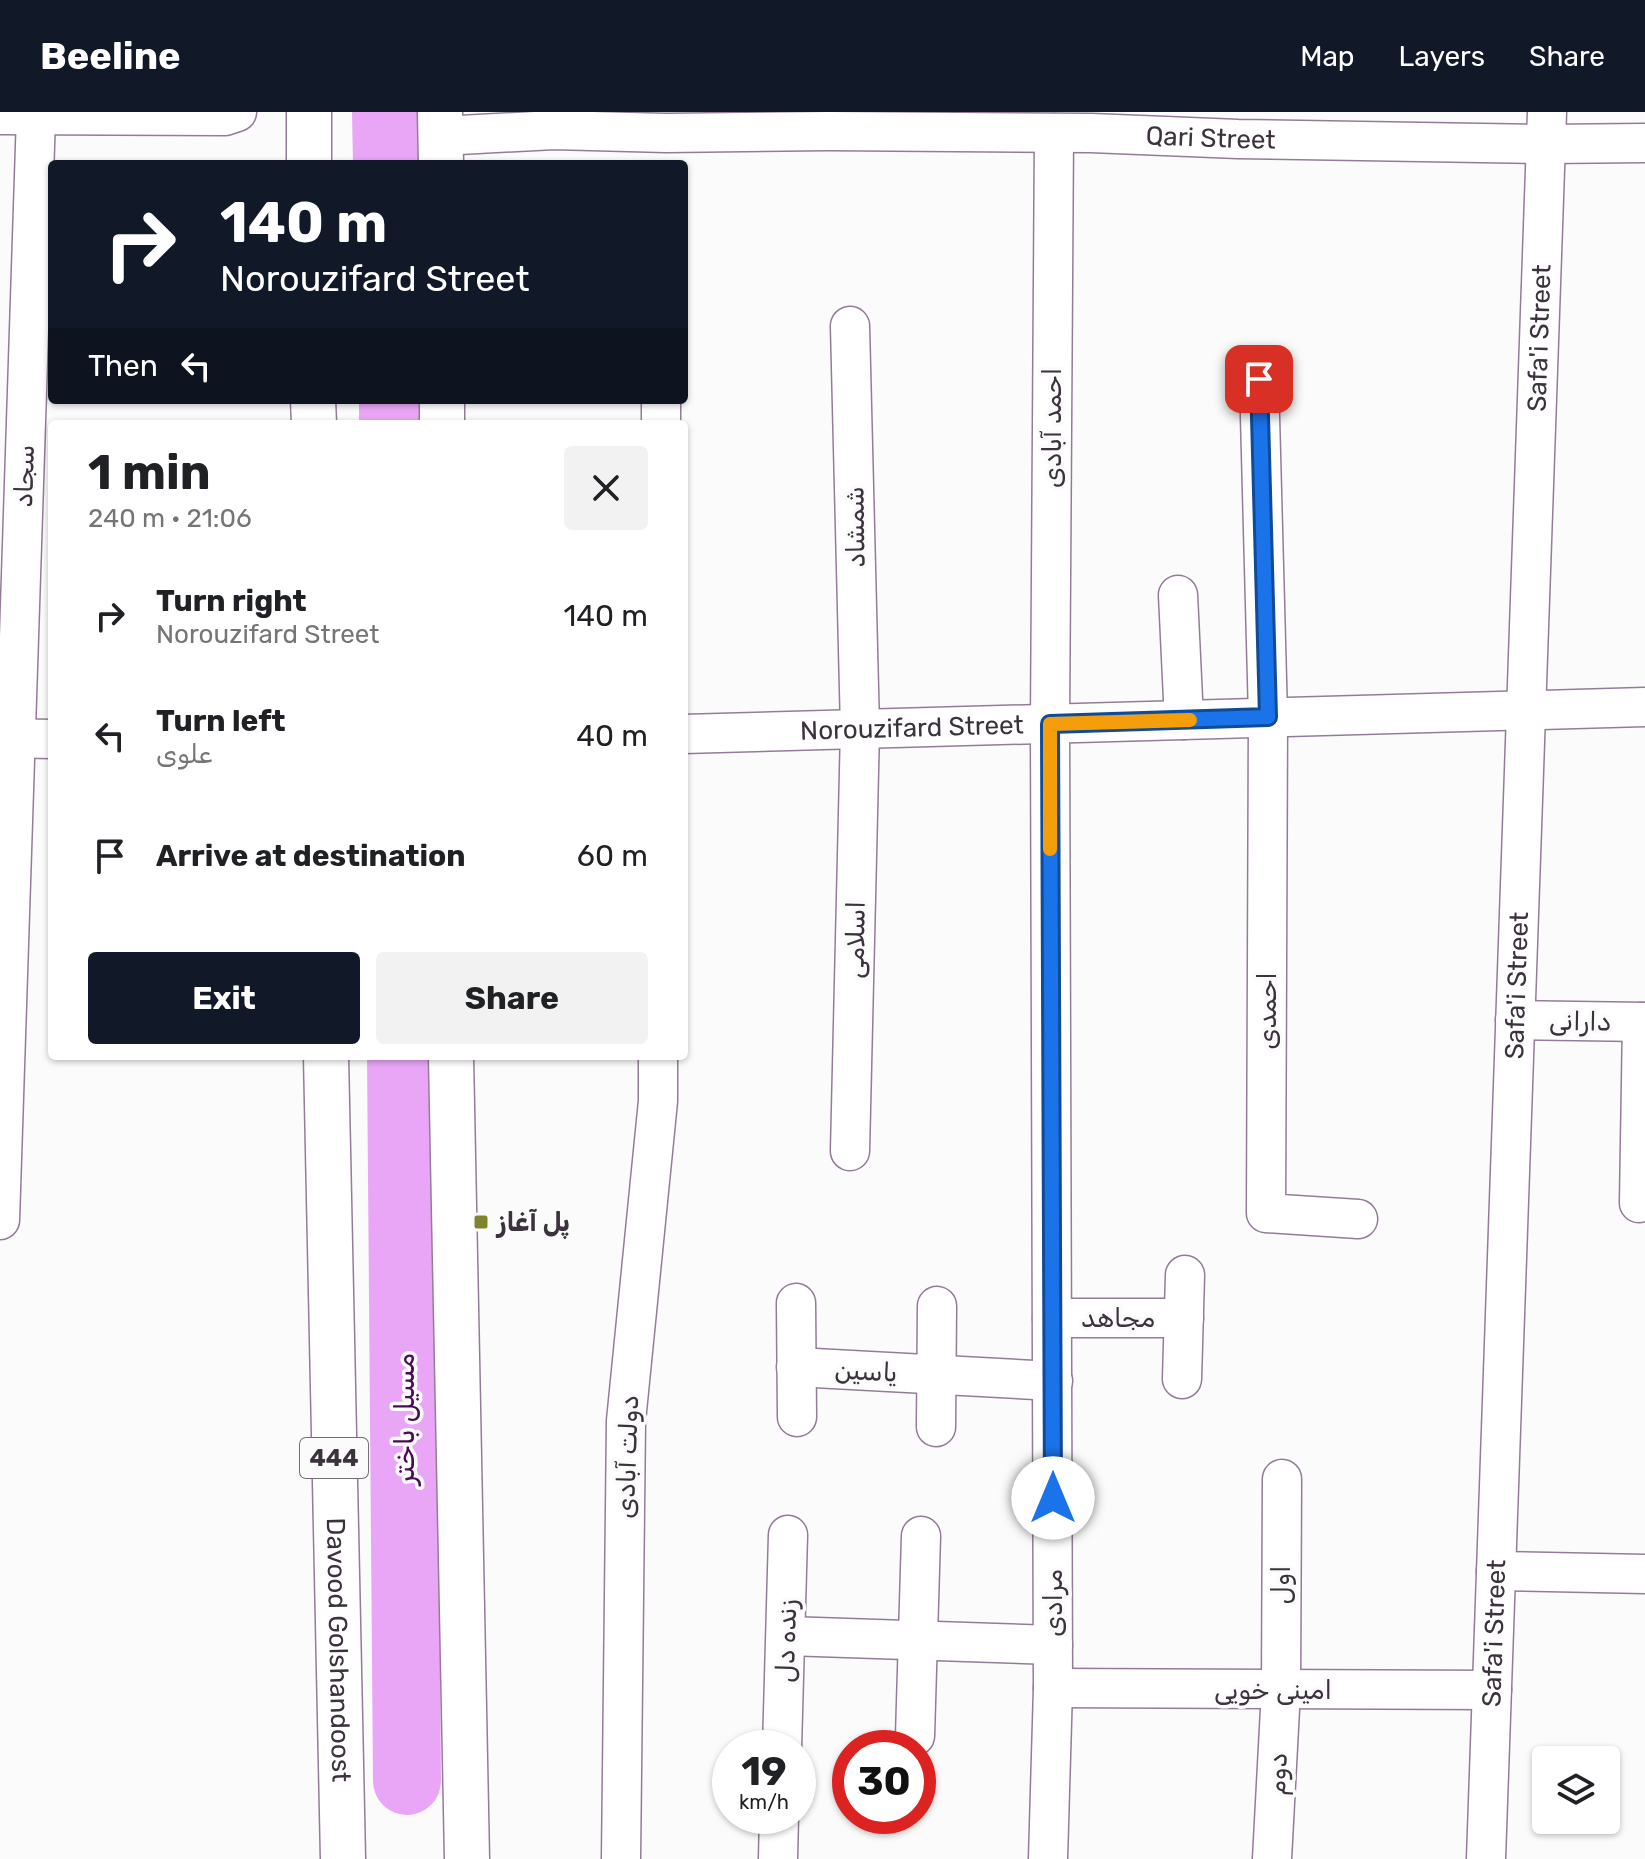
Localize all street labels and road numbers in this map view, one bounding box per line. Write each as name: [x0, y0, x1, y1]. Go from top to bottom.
street label: Qari Street: [1145, 120, 1276, 156]
street label: Safa'i Street: [1522, 264, 1558, 412]
street label: احمد آبادی: [1037, 368, 1068, 488]
street label: سجاد: [8, 444, 41, 508]
street label: شمشاد: [839, 486, 872, 568]
street label: Norouzifard Street: [800, 709, 1024, 747]
street label: اسلامی: [839, 901, 872, 979]
street label: Safa'i Street: [1499, 911, 1535, 1060]
street label: احمدی: [1252, 972, 1283, 1050]
street label: دارانی: [1549, 1005, 1611, 1038]
street label: مجاهد: [1081, 1303, 1155, 1334]
street label: یاسین: [834, 1354, 898, 1389]
street label: دولت آبادی: [610, 1395, 645, 1519]
road number: 444: [300, 1438, 368, 1478]
street label: Davood Golshandoost: [320, 1517, 356, 1783]
street label: Safa'i Street: [1476, 1559, 1512, 1707]
street label: اول: [1266, 1566, 1297, 1604]
street label: مرادی: [1038, 1569, 1069, 1637]
street label: زنده دل: [770, 1599, 803, 1683]
street label: امینی خویی: [1214, 1675, 1332, 1706]
street label: دوم: [1261, 1752, 1295, 1796]

